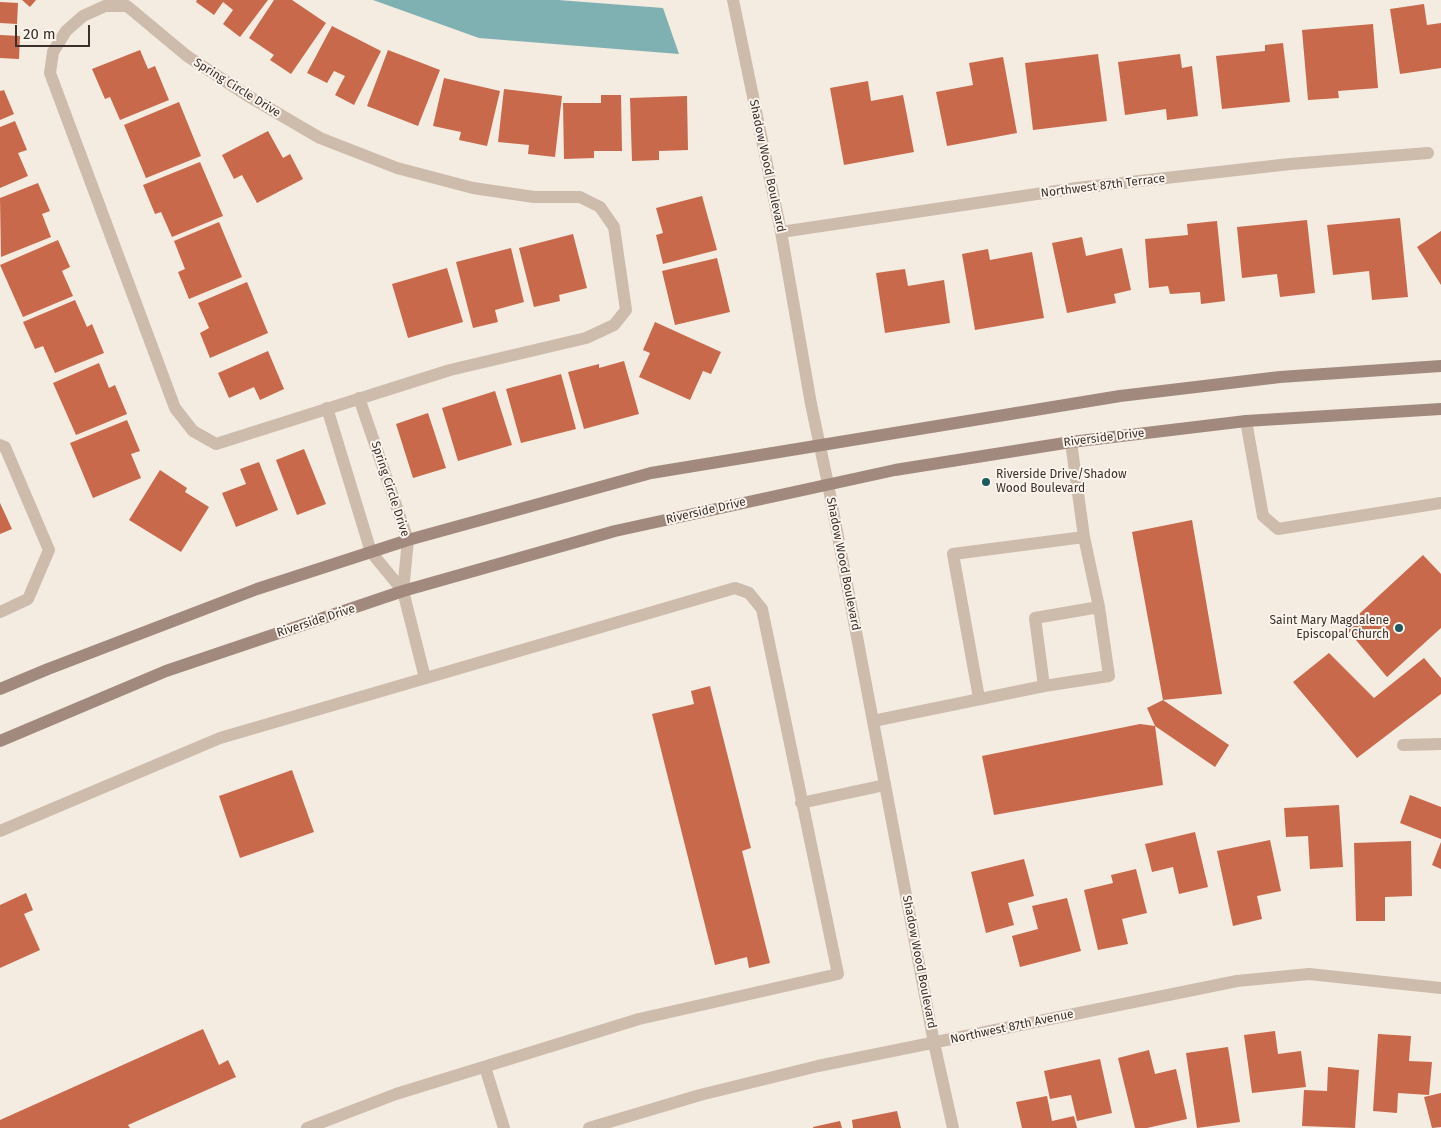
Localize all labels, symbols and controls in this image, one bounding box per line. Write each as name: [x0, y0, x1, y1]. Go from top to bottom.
scale bar: [18, 15, 92, 47]
text: 20 m: [23, 25, 56, 43]
street label: Spring Circle Drive: [191, 56, 283, 120]
street label: Shadow Wood Boulevard: [746, 98, 788, 234]
street label: Northwest 87th Terrace: [1040, 171, 1166, 201]
street label: Riverside Drive: [1063, 426, 1145, 450]
street label: Spring Circle Drive: [368, 439, 412, 539]
place label: Riverside Drive/Shadow Wood Boulevard: [996, 468, 1127, 496]
marker: Riverside Drive/Shadow Wood Boulevard: [980, 476, 992, 488]
street label: Riverside Drive: [665, 495, 747, 527]
street label: Shadow Wood Boulevard: [823, 496, 863, 632]
street label: Riverside Drive: [275, 602, 357, 640]
place label: Saint Mary Magdalene Episcopal Church: [1269, 614, 1389, 642]
marker: Saint Mary Magdalene Episcopal Church: [1393, 622, 1405, 634]
street label: Shadow Wood Boulevard: [899, 894, 939, 1030]
street label: Northwest 87th Avenue: [949, 1007, 1075, 1047]

